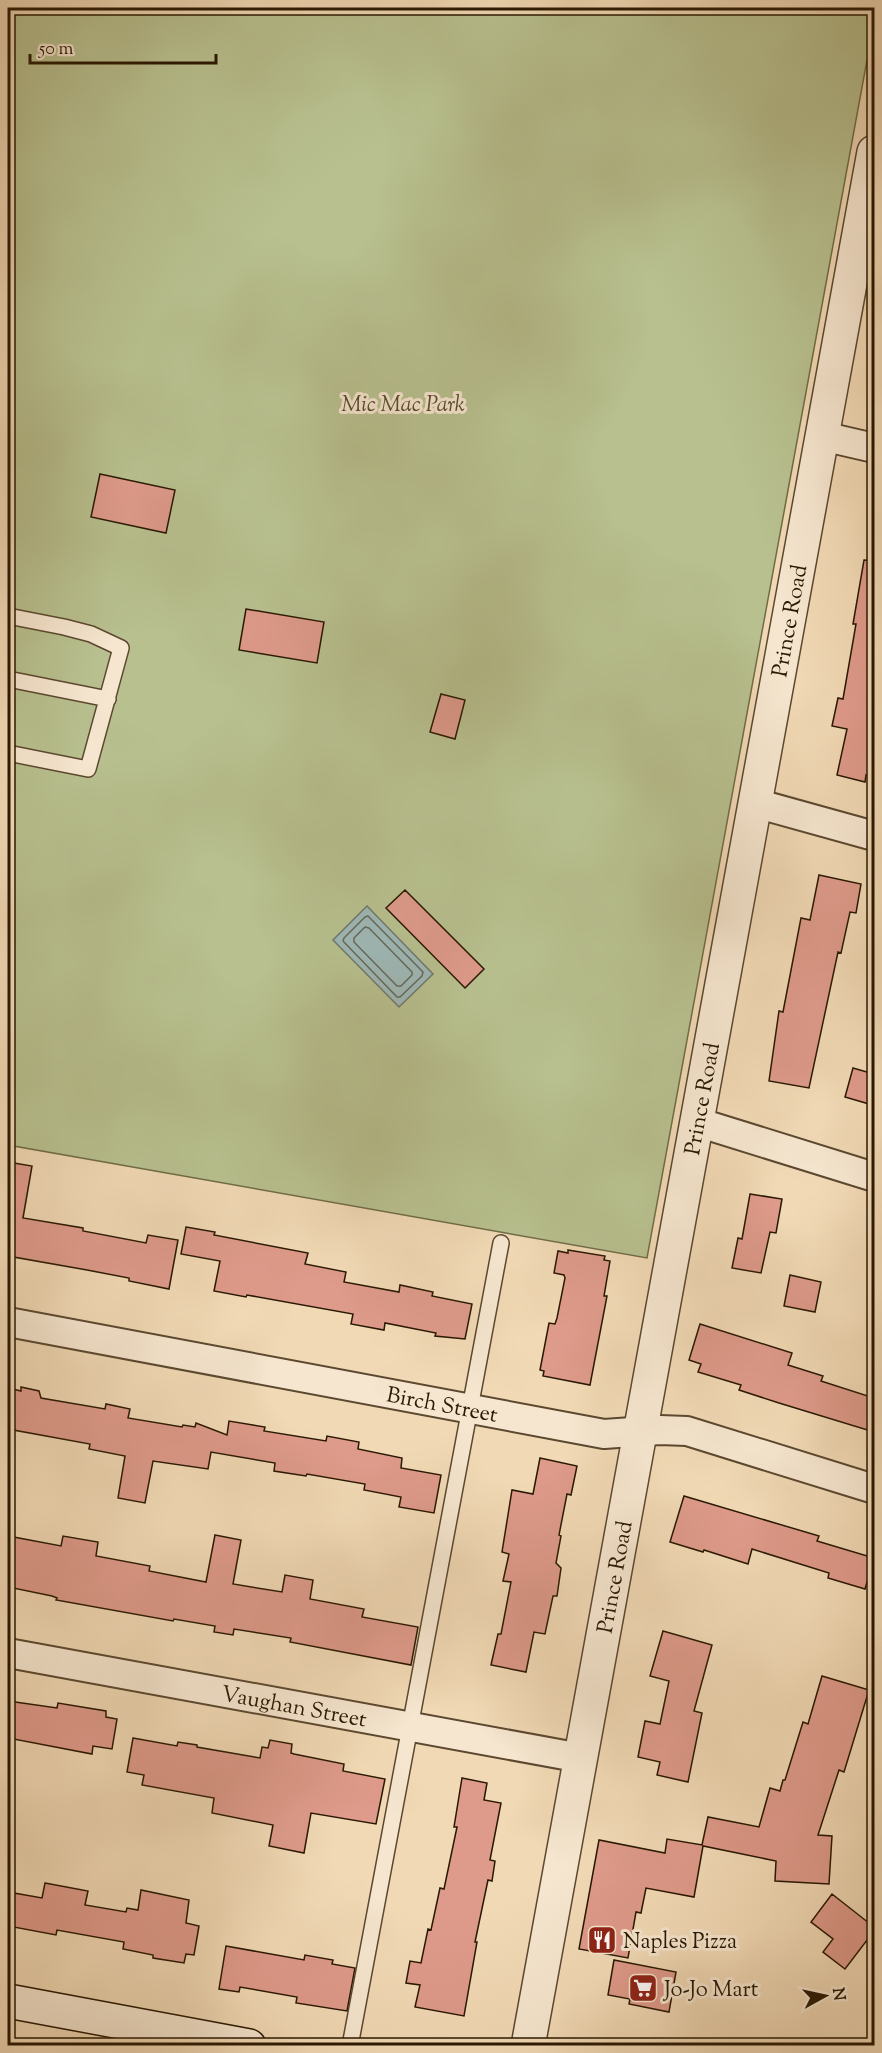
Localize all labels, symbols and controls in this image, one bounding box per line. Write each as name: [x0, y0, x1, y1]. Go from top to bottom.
scale bar: [30, 27, 216, 65]
text: 50 m: [38, 37, 74, 63]
park label: Mic Mac Park: [341, 390, 465, 422]
street label: Prince Road: [765, 562, 817, 680]
street label: Prince Road: [678, 1040, 730, 1158]
street label: Birch Street: [384, 1380, 501, 1433]
street label: Prince Road: [591, 1518, 643, 1636]
street label: Vaughan Street: [218, 1679, 370, 1738]
restaurant icon: Naples Pizza: [586, 1924, 618, 1956]
place label: Naples Pizza: [623, 1927, 737, 1959]
north arrow: [795, 1966, 855, 2026]
supermarket icon: Jo-Jo Mart: [627, 1972, 659, 2004]
place label: Jo-Jo Mart: [663, 1975, 759, 2007]
text: N: [825, 1986, 850, 2002]

